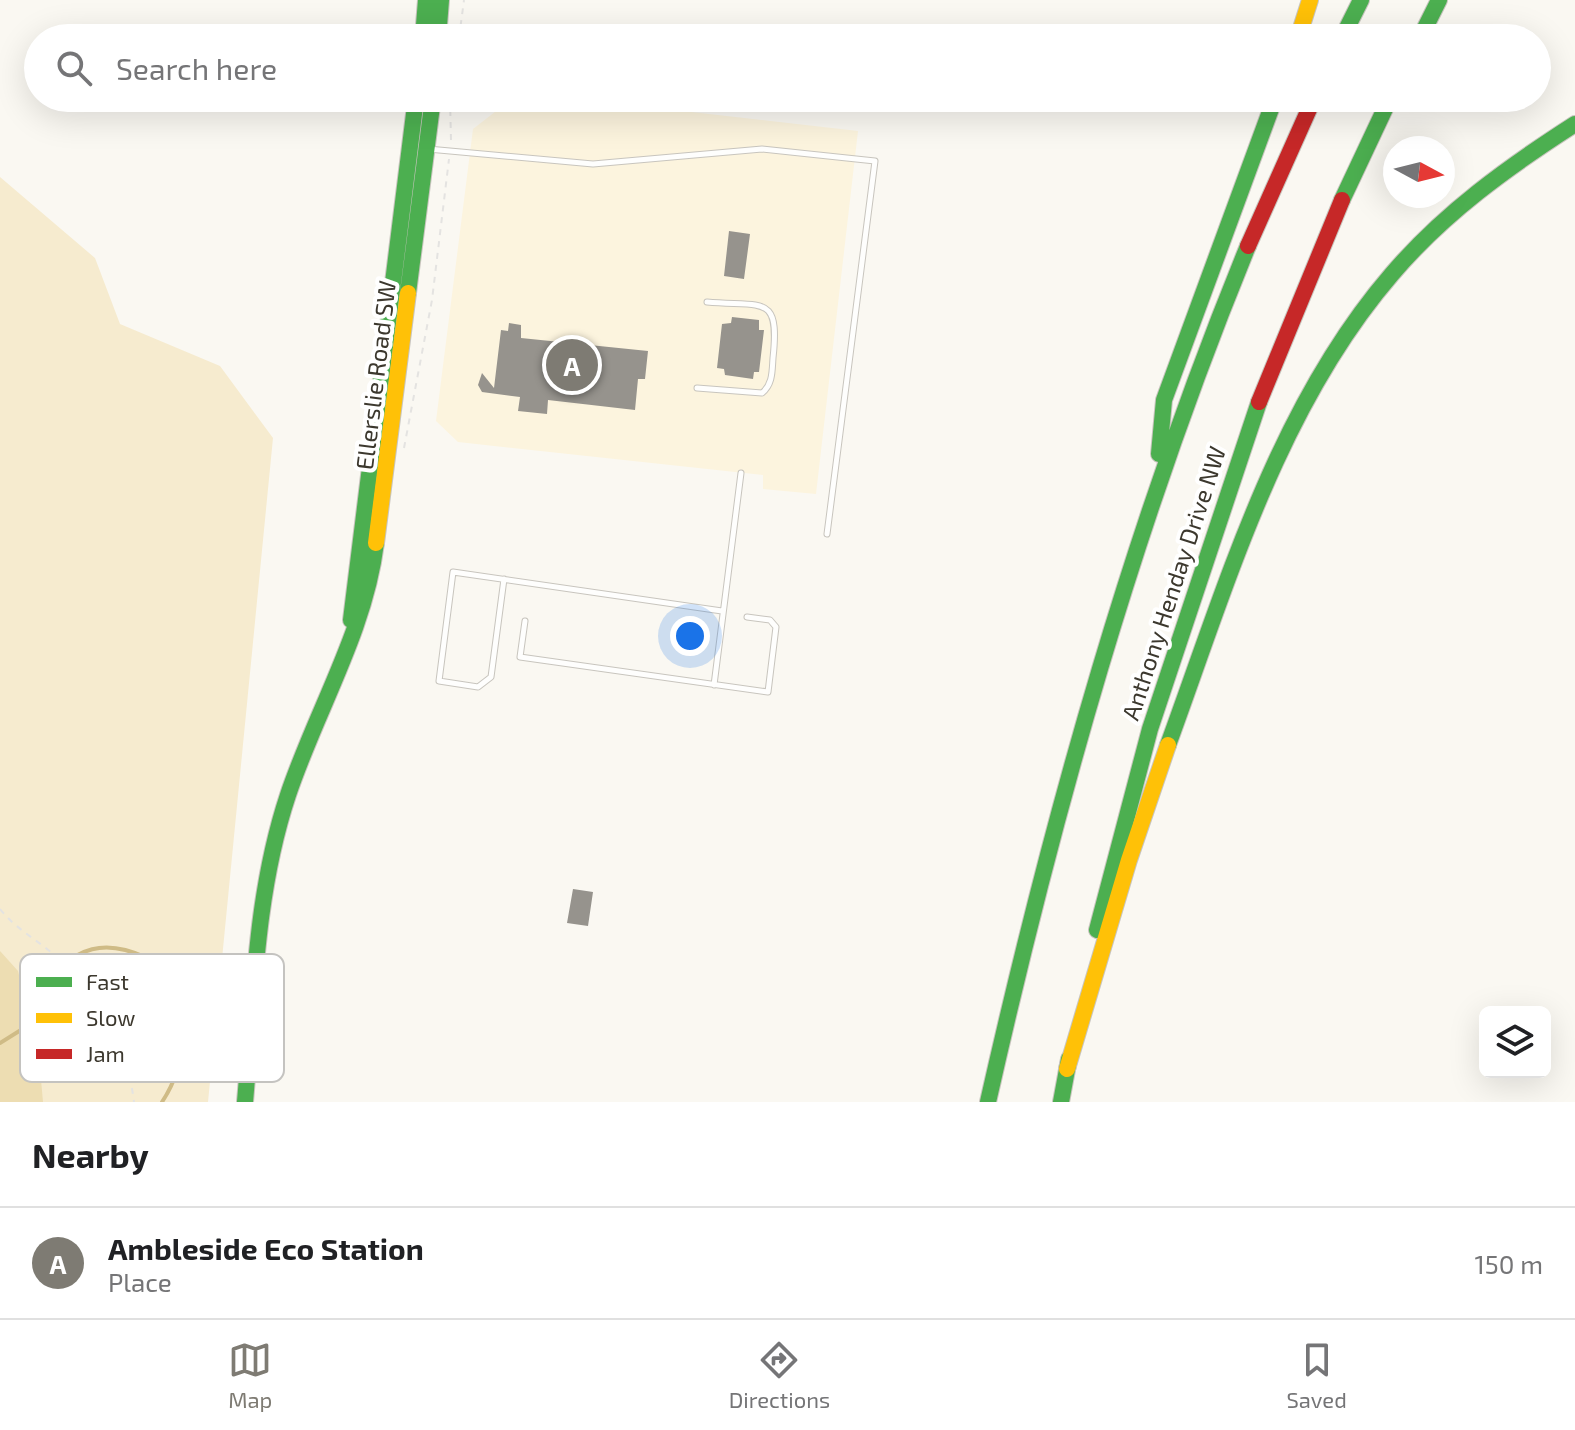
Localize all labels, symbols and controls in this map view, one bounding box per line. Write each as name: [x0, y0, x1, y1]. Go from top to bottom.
search box: [24, 24, 1551, 112]
icon: search: [52, 46, 96, 90]
text: Search here: [116, 50, 277, 86]
north arrow: [1383, 136, 1455, 208]
street label: Ellerslie Road SW: [349, 278, 401, 471]
pin: A: [546, 335, 598, 395]
street label: Anthony Henday Drive NW: [1115, 442, 1231, 724]
your location: [670, 616, 710, 656]
legend: [20, 954, 284, 1082]
text: Fast: [86, 968, 129, 994]
text: Slow: [86, 1004, 135, 1030]
map controls: [1479, 1006, 1551, 1078]
button: layers: [1479, 1006, 1551, 1078]
text: Jam: [86, 1040, 125, 1066]
text: Nearby: [32, 1134, 149, 1175]
text: Ambleside Eco Station: [108, 1230, 424, 1266]
text: A: [50, 1248, 66, 1279]
text: 150 m: [1474, 1248, 1543, 1279]
text: Place: [108, 1266, 172, 1297]
tab: Map: [228, 1338, 272, 1412]
tab: Directions: [729, 1338, 830, 1412]
tab: Saved: [1286, 1338, 1347, 1412]

